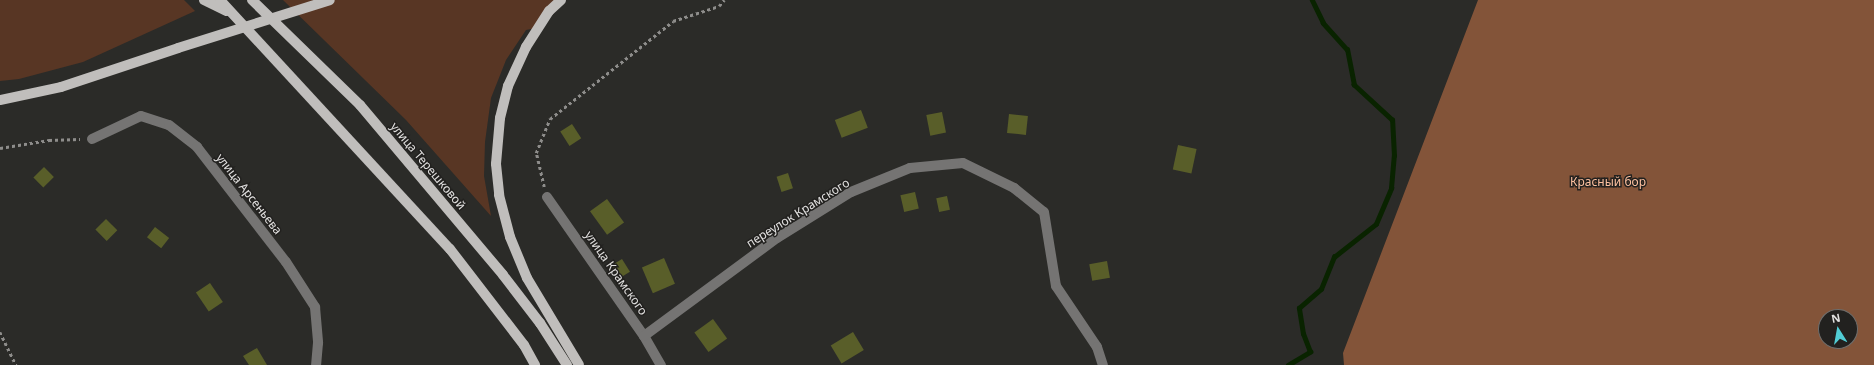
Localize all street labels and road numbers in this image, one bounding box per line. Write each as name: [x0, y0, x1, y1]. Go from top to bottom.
street label: улица Терешковой: [387, 120, 469, 212]
street label: улица Арсеньева: [213, 151, 285, 237]
street label: переулок Крамского: [744, 175, 852, 251]
street label: улица Крамского: [582, 228, 650, 318]

